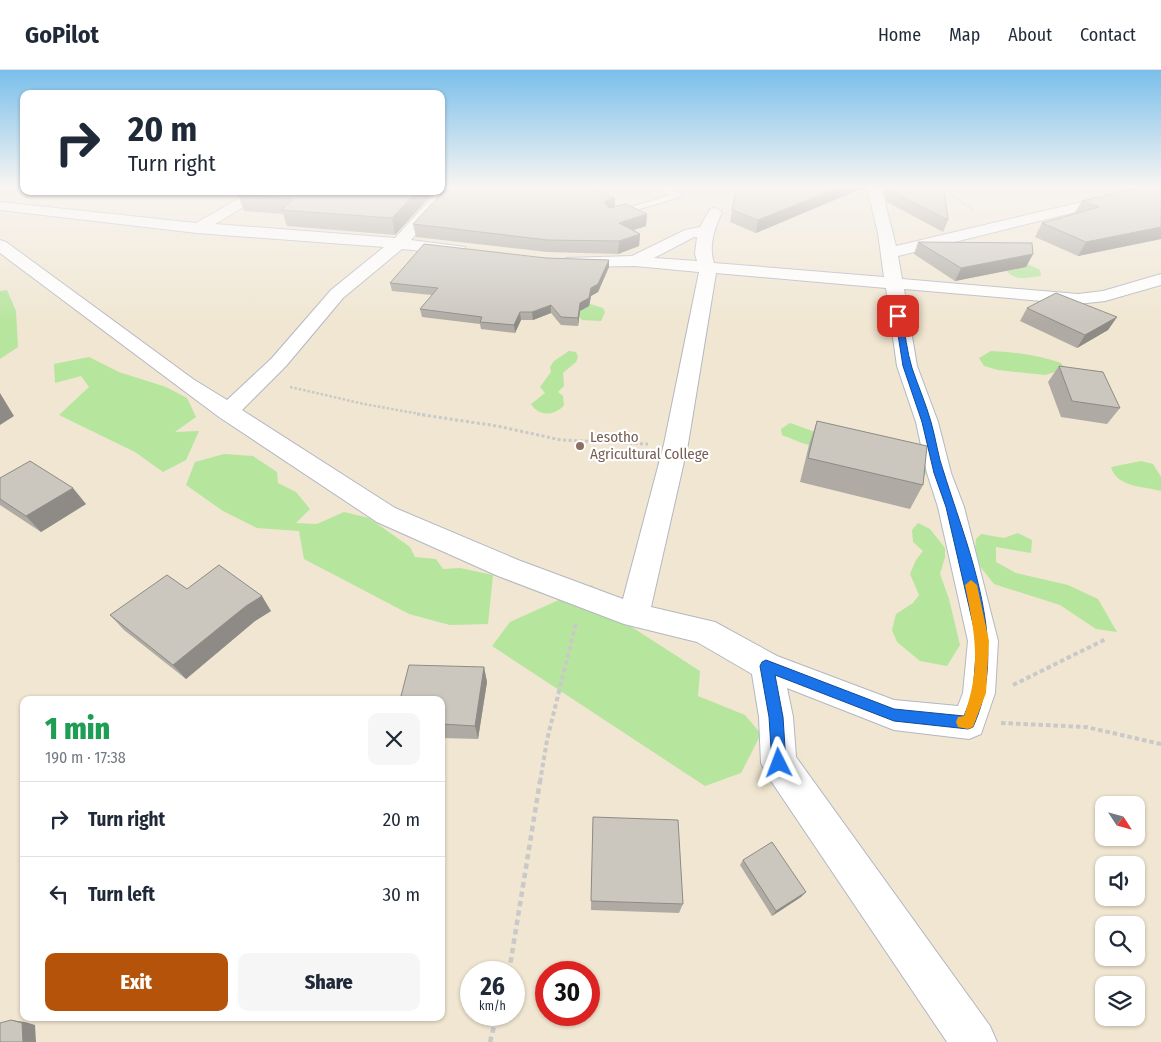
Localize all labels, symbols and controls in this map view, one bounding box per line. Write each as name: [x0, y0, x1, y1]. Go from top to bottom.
text: GoPilot: [25, 21, 99, 49]
text: Home: [878, 24, 921, 46]
text: Map: [949, 24, 980, 46]
text: About: [1008, 24, 1052, 46]
text: Contact: [1080, 24, 1136, 46]
text: 20 m: [128, 108, 197, 150]
icon: right: [45, 110, 110, 175]
text: Turn right: [128, 150, 216, 177]
pin: [877, 295, 919, 337]
icon: arrive: [884, 302, 912, 330]
place label: Lesotho Agricultural College: [590, 428, 709, 463]
marker: Lesotho Agricultural College: [574, 440, 586, 452]
text: 1 min: [45, 711, 110, 747]
button: close: [368, 713, 420, 765]
position arrow: [752, 736, 804, 788]
text: 190 m · 17:38: [45, 748, 126, 767]
north arrow: [1095, 796, 1145, 846]
map controls: [1095, 796, 1145, 1026]
icon: right: [45, 805, 73, 833]
text: Turn right: [88, 808, 165, 831]
text: 20 m: [383, 808, 420, 831]
button: sound: [1095, 856, 1145, 906]
icon: left: [45, 880, 73, 908]
text: Turn left: [88, 883, 155, 906]
text: 30 m: [382, 883, 420, 906]
button: search: [1095, 916, 1145, 966]
button: Exit: [45, 953, 228, 1011]
button: Share: [238, 953, 420, 1011]
speed limit sign: 30: [535, 961, 600, 1026]
text: 26: [480, 972, 505, 1002]
button: layers: [1095, 976, 1145, 1026]
text: km/h: [479, 999, 506, 1013]

